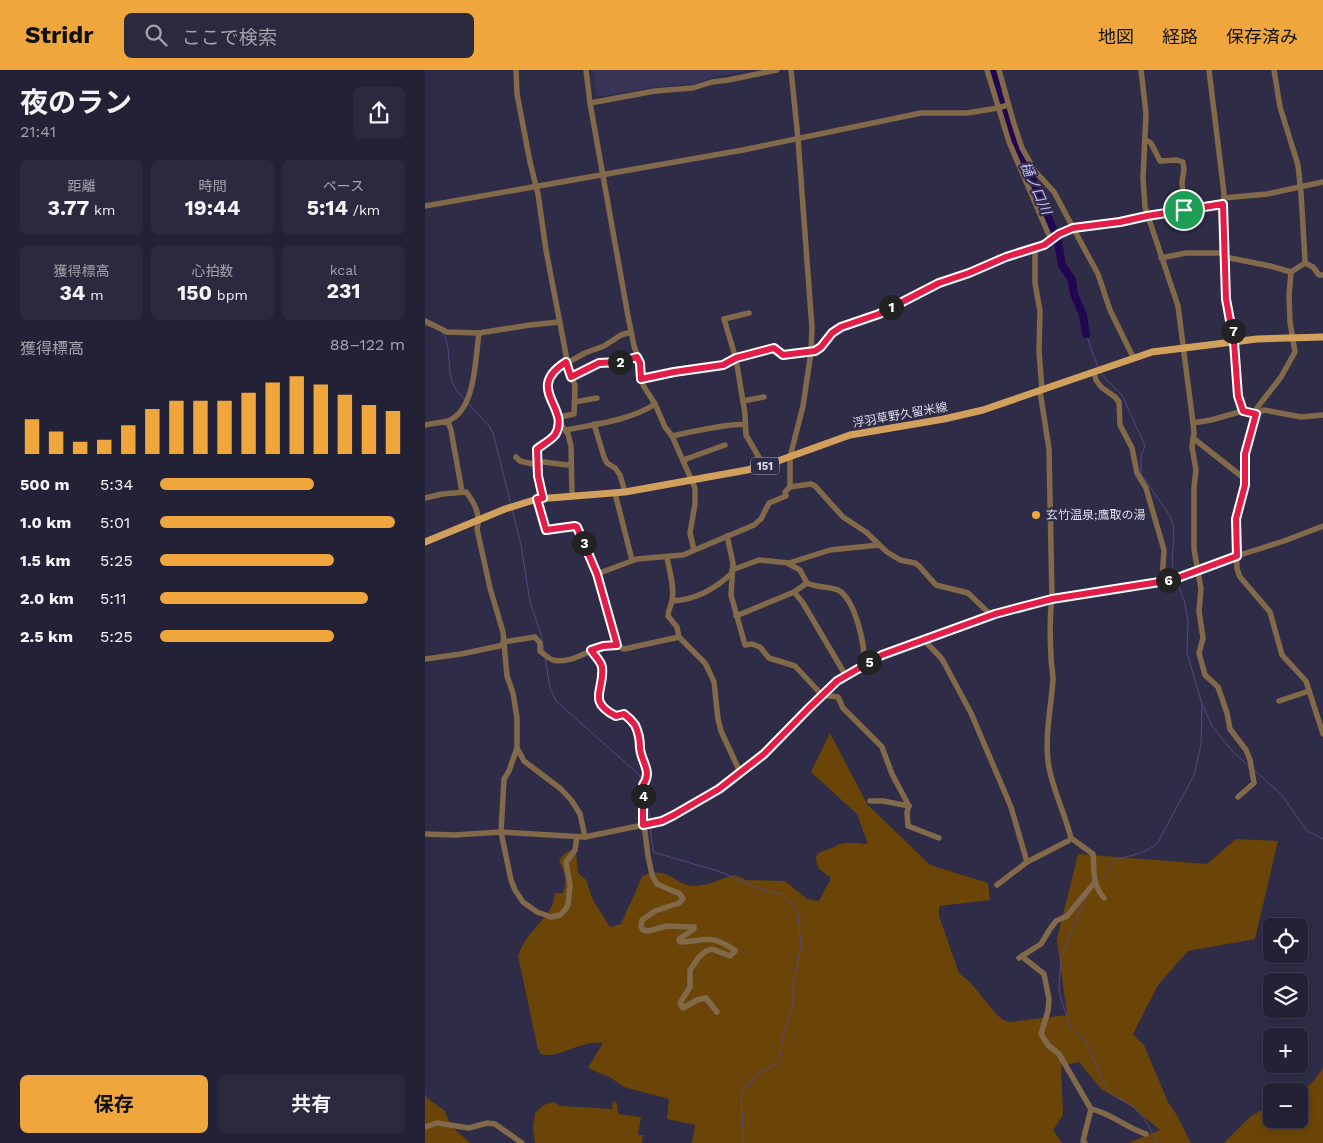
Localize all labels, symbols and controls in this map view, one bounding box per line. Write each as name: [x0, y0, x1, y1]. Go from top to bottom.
search box: [124, 13, 474, 58]
text: Stridr: [25, 21, 94, 49]
icon: search: [142, 21, 170, 49]
text: ここで検索: [182, 26, 277, 49]
text: 地図: [1098, 26, 1134, 47]
text: 経路: [1162, 26, 1198, 47]
text: 保存済み: [1226, 26, 1298, 47]
text: 夜のラン: [20, 86, 132, 119]
button: share: [353, 87, 405, 139]
text: 21:41: [20, 122, 56, 141]
water label: 樋ノ口川: [1017, 159, 1056, 219]
text: 距離: [68, 178, 96, 194]
text: 時間: [199, 178, 227, 194]
text: ペース: [323, 178, 364, 194]
pin: [1163, 189, 1205, 231]
text: 3.77: [48, 195, 89, 220]
text: 19:44: [185, 195, 240, 220]
text: 5:14: [307, 195, 348, 220]
icon: arrive: [1170, 196, 1198, 224]
text: km: [89, 202, 115, 218]
text: /km: [348, 202, 380, 218]
text: kcal: [330, 262, 357, 278]
text: 獲得標高: [54, 263, 110, 279]
text: 心拍数: [192, 263, 234, 279]
text: 231: [326, 278, 361, 303]
text: 34: [59, 280, 85, 305]
text: 150: [177, 280, 212, 305]
text: m: [85, 287, 104, 303]
text: bpm: [212, 287, 248, 303]
pin: 1: [879, 294, 903, 320]
text: 1: [888, 299, 895, 315]
pin: 7: [1221, 318, 1245, 344]
text: 7: [1229, 323, 1238, 339]
text: 88–122 m: [330, 335, 405, 354]
text: 獲得標高: [20, 339, 84, 358]
pin: 2: [607, 350, 633, 374]
text: 2: [616, 354, 625, 370]
street label: 浮羽草野久留米線: [852, 400, 948, 430]
road number: 151: [751, 458, 779, 474]
text: 500 m: [20, 475, 70, 494]
text: 5:34: [100, 475, 133, 494]
place label: 玄竹温泉;鷹取の湯: [1046, 508, 1146, 522]
marker: 玄竹温泉;鷹取の湯: [1030, 509, 1042, 521]
text: 1.0 km: [20, 513, 71, 532]
text: 5:01: [100, 513, 130, 532]
pin: 3: [571, 530, 597, 556]
text: 3: [580, 535, 589, 551]
text: 1.5 km: [20, 551, 70, 570]
text: 5:25: [100, 551, 133, 570]
pin: 6: [1155, 568, 1181, 592]
text: 6: [1164, 572, 1173, 588]
text: 2.0 km: [20, 589, 74, 608]
text: 5:11: [100, 589, 127, 608]
text: 2.5 km: [20, 627, 73, 646]
text: 5:25: [100, 627, 133, 646]
pin: 5: [857, 650, 881, 674]
text: 5: [865, 654, 874, 670]
pin: 4: [631, 784, 655, 808]
text: 4: [639, 788, 648, 804]
map controls: [1263, 918, 1308, 1128]
button: locate: [1263, 918, 1308, 963]
button: layers: [1263, 973, 1308, 1018]
button: +: [1263, 1028, 1308, 1073]
button: 保存: [20, 1075, 208, 1133]
button: 共有: [218, 1075, 405, 1133]
button: −: [1263, 1083, 1308, 1128]

